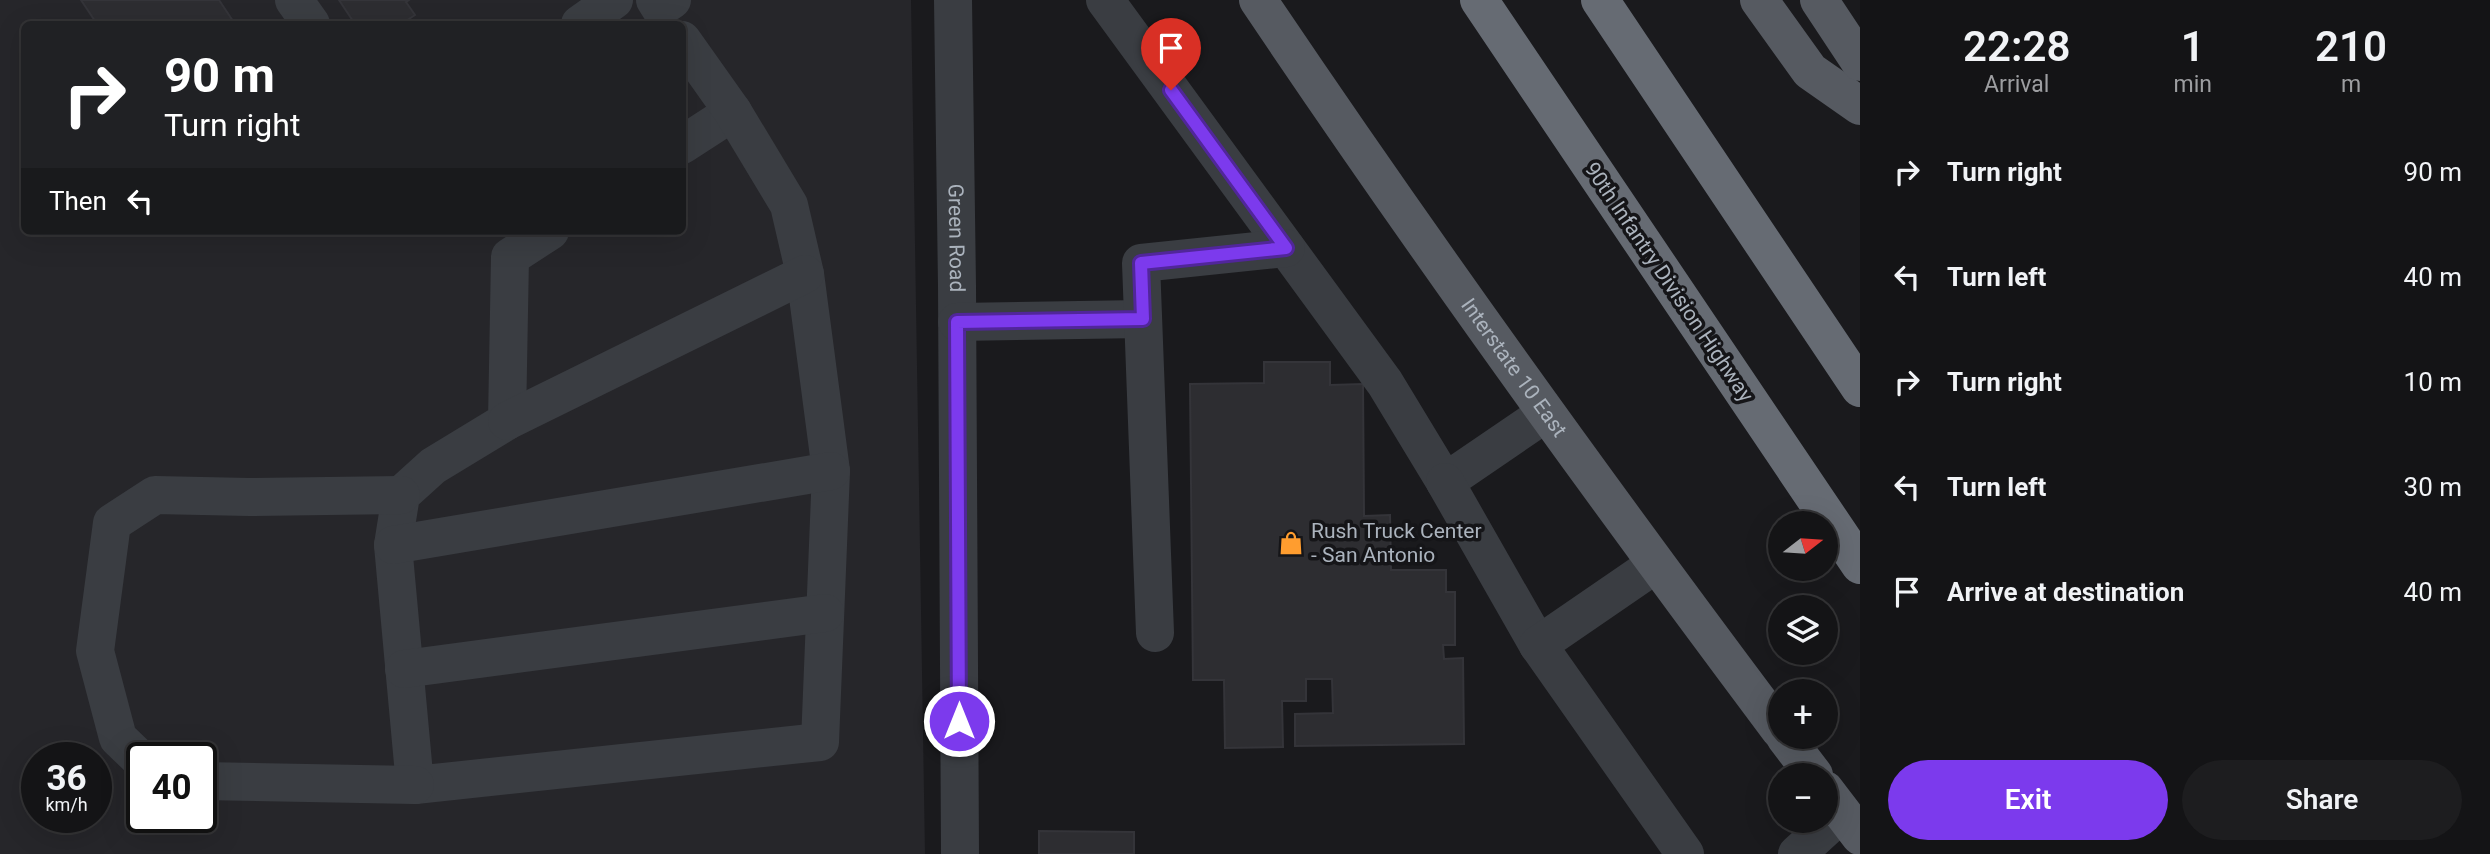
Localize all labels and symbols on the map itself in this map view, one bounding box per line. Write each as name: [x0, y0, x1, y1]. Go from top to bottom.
pin: [1141, 18, 1201, 90]
street label: 90th Infantry Division Highway: [1580, 158, 1758, 406]
street label: Green Road: [944, 184, 969, 292]
street label: Interstate 10 East: [1456, 294, 1572, 442]
north arrow: [1768, 511, 1838, 581]
place label: Rush Truck Center - San Antonio: [1311, 519, 1482, 567]
shop icon: Rush Truck Center - San Antonio: [1277, 529, 1305, 557]
position arrow: [922, 684, 996, 758]
speed limit sign: 40: [126, 742, 217, 833]

